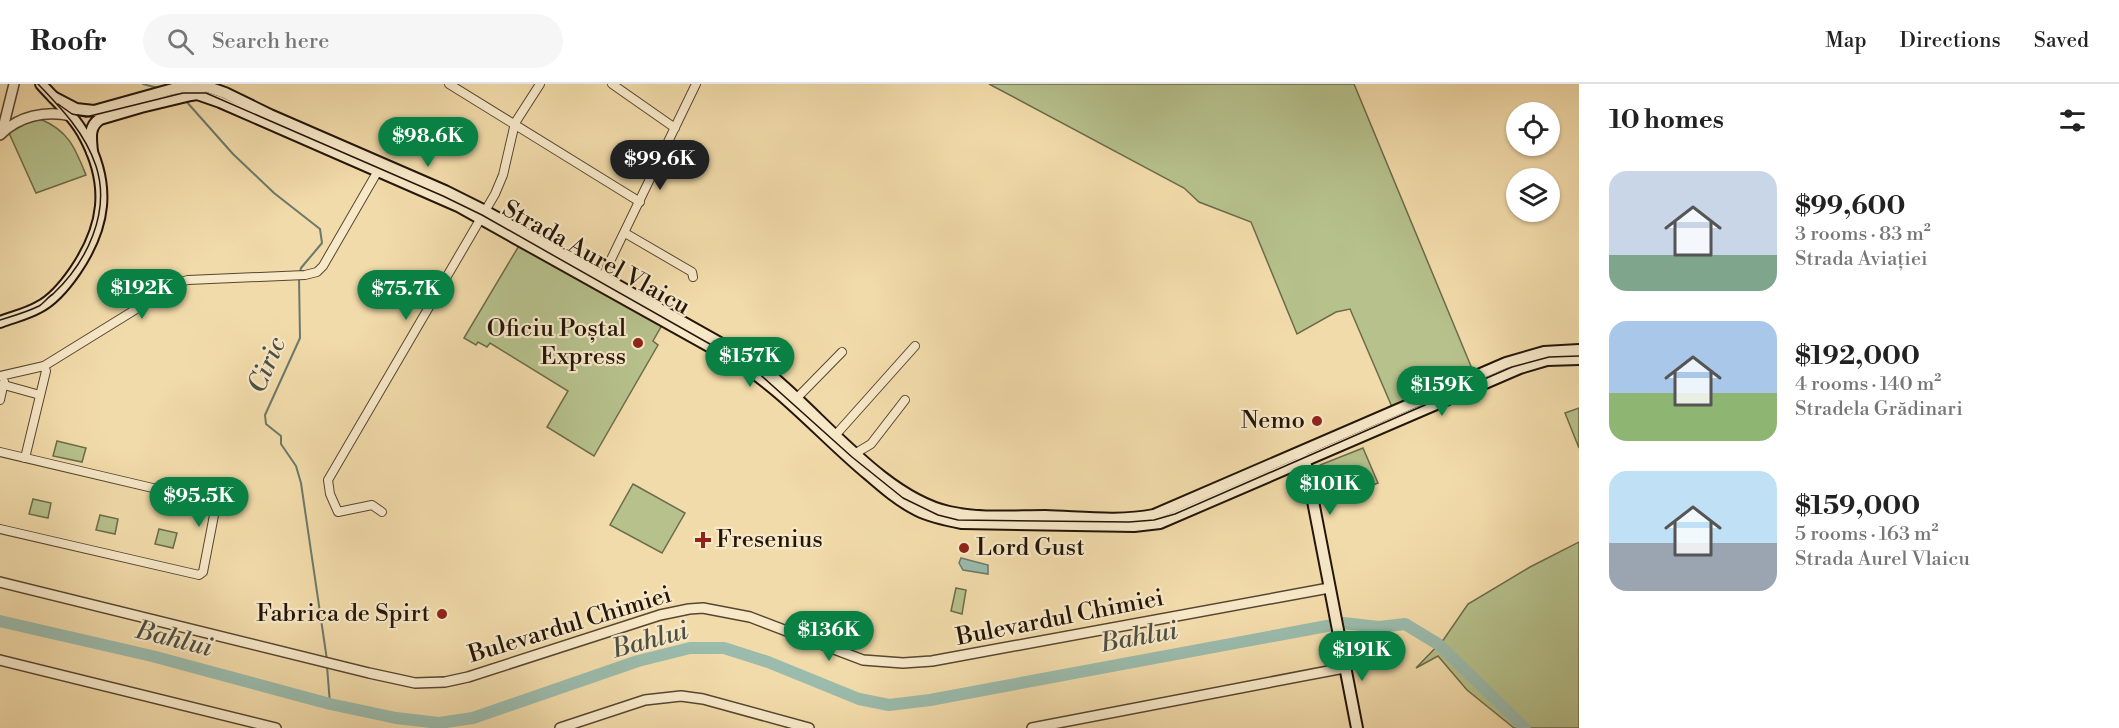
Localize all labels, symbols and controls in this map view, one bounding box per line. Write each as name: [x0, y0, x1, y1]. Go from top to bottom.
search box: [143, 14, 563, 68]
text: Roofr: [30, 24, 107, 59]
icon: search: [164, 25, 197, 58]
text: Search here: [212, 28, 329, 55]
text: Map: [1825, 28, 1867, 54]
text: Directions: [1900, 28, 2001, 54]
text: Saved: [2034, 28, 2089, 54]
map controls: [1506, 102, 1560, 222]
button: locate: [1506, 102, 1560, 156]
text: 10 homes: [1609, 104, 1724, 136]
icon: filters: [2056, 104, 2089, 137]
pin: $98.6K: [379, 117, 477, 168]
text: $98.6K: [392, 124, 464, 149]
pin: $99.6K: [611, 140, 709, 191]
text: $99.6K: [624, 147, 696, 172]
button: layers: [1506, 168, 1560, 222]
text: $99,600: [1795, 190, 1905, 222]
street label: Strada Aurel Vlaicu: [497, 194, 695, 322]
icon: home: [1657, 195, 1729, 267]
text: 3 rooms · 83 m²: [1795, 222, 1931, 247]
text: Strada Aviației: [1795, 247, 1928, 272]
pin: $192K: [100, 269, 184, 320]
pin: $75.7K: [357, 270, 455, 321]
text: $192K: [111, 276, 173, 301]
text: $75.7K: [371, 277, 441, 302]
place label: Oficiu Poștal Express: [487, 314, 626, 372]
water label: Ciric: [241, 332, 293, 398]
marker: Oficiu Poștal Express: [631, 336, 645, 350]
pin: $157K: [708, 337, 792, 388]
text: $192,000: [1795, 340, 1920, 372]
text: $157K: [719, 344, 781, 369]
icon: home: [1657, 345, 1729, 417]
pin: $159K: [1400, 366, 1484, 417]
text: 4 rooms · 140 m²: [1795, 372, 1941, 397]
text: $159K: [1411, 373, 1473, 398]
text: Stradela Grădinari: [1795, 397, 1963, 422]
place label: Nemo: [1241, 406, 1305, 436]
marker: Nemo: [1310, 414, 1324, 428]
pin: $101K: [1288, 465, 1372, 516]
text: $101K: [1300, 472, 1360, 497]
pin: $95.5K: [150, 477, 248, 528]
text: $95.5K: [164, 484, 234, 509]
text: $159,000: [1795, 490, 1920, 522]
icon: home: [1657, 495, 1729, 567]
text: 5 rooms · 163 m²: [1795, 522, 1939, 547]
place label: Fresenius: [716, 525, 823, 555]
marker: Fresenius: [694, 531, 712, 549]
place label: Lord Gust: [976, 533, 1085, 563]
marker: Lord Gust: [957, 541, 971, 555]
text: Strada Aurel Vlaicu: [1795, 547, 1970, 572]
street label: Bulevardul Chimiei: [464, 580, 675, 670]
street label: Bulevardul Chimiei: [953, 583, 1166, 653]
place label: Fabrica de Spirt: [256, 599, 431, 629]
marker: Fabrica de Spirt: [435, 607, 449, 621]
pin: $136K: [787, 611, 871, 662]
water label: Bahlui: [131, 614, 216, 664]
water label: Bahlui: [607, 614, 693, 666]
water label: Bahlui: [1097, 614, 1181, 660]
text: $136K: [798, 618, 860, 643]
pin: $191K: [1320, 631, 1404, 682]
text: $191K: [1333, 638, 1391, 663]

